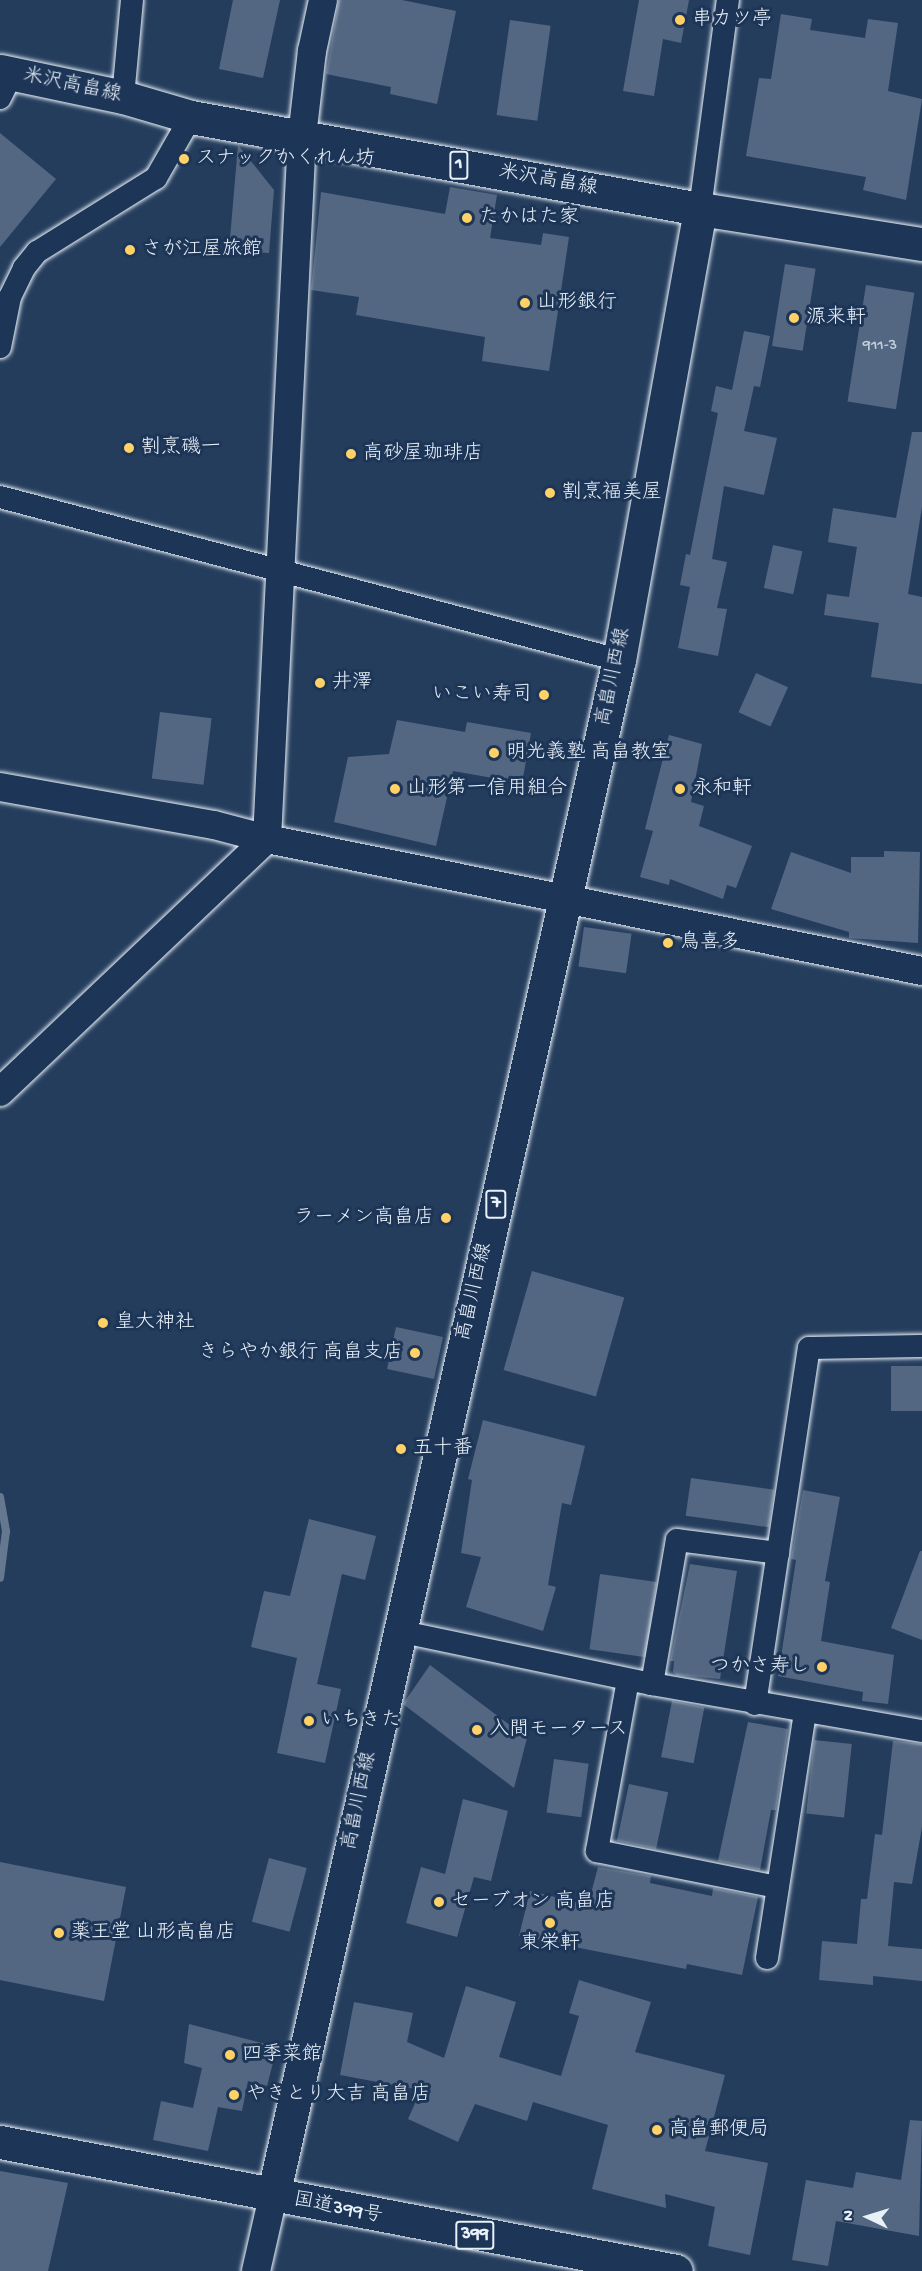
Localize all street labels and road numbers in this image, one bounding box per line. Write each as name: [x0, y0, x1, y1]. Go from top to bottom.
street label: 米沢高畠線: [21, 64, 123, 108]
road number: 1: [448, 150, 470, 180]
street label: 米沢高畠線: [497, 160, 599, 202]
street label: 高畠川西線: [592, 626, 636, 728]
road number: 7: [484, 1189, 508, 1219]
street label: 高畠川西線: [452, 1241, 498, 1343]
street label: 高畠川西線: [338, 1750, 382, 1852]
street label: 国道399号: [291, 2189, 385, 2229]
road number: 399: [454, 2220, 496, 2250]

